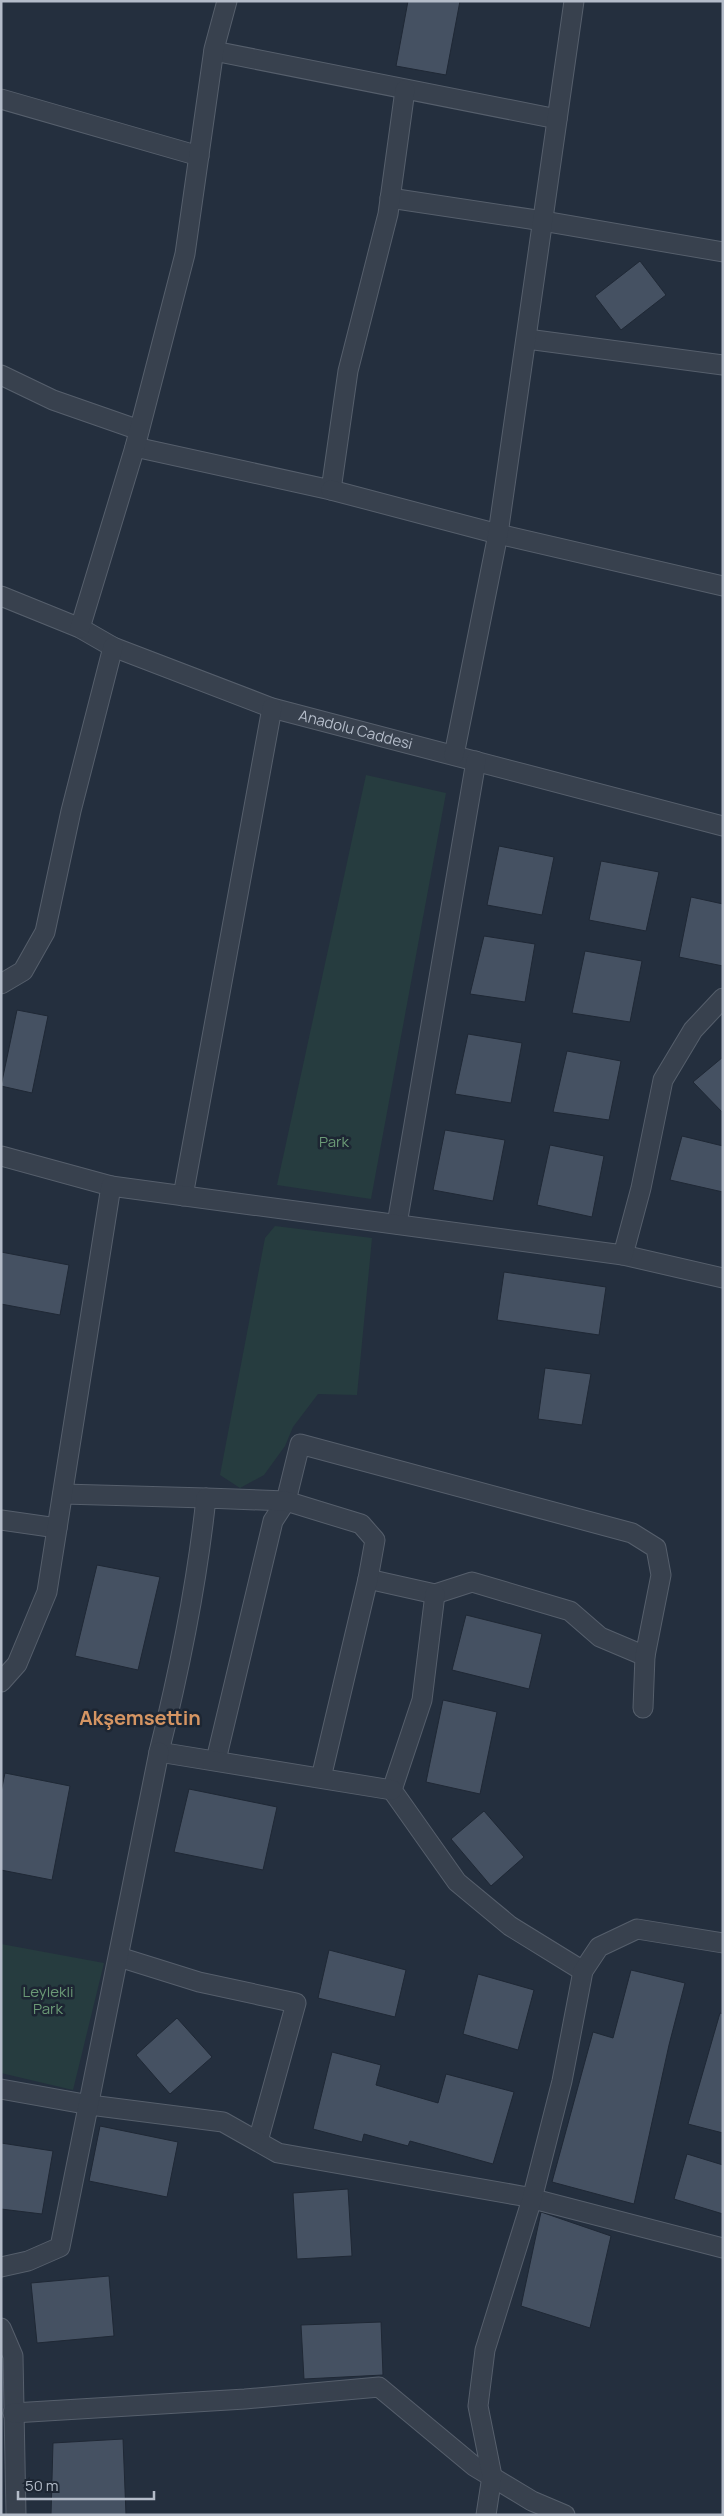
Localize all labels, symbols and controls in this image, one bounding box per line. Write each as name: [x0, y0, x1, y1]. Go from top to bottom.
street label: Anadolu Caddesi: [296, 704, 415, 754]
park label: Park: [319, 1131, 350, 1152]
district label: Akşemsettin: [79, 1704, 201, 1731]
park label: Leylekli Park: [23, 1981, 73, 2019]
scale bar: [18, 2468, 154, 2500]
text: 50 m: [25, 2475, 59, 2496]

